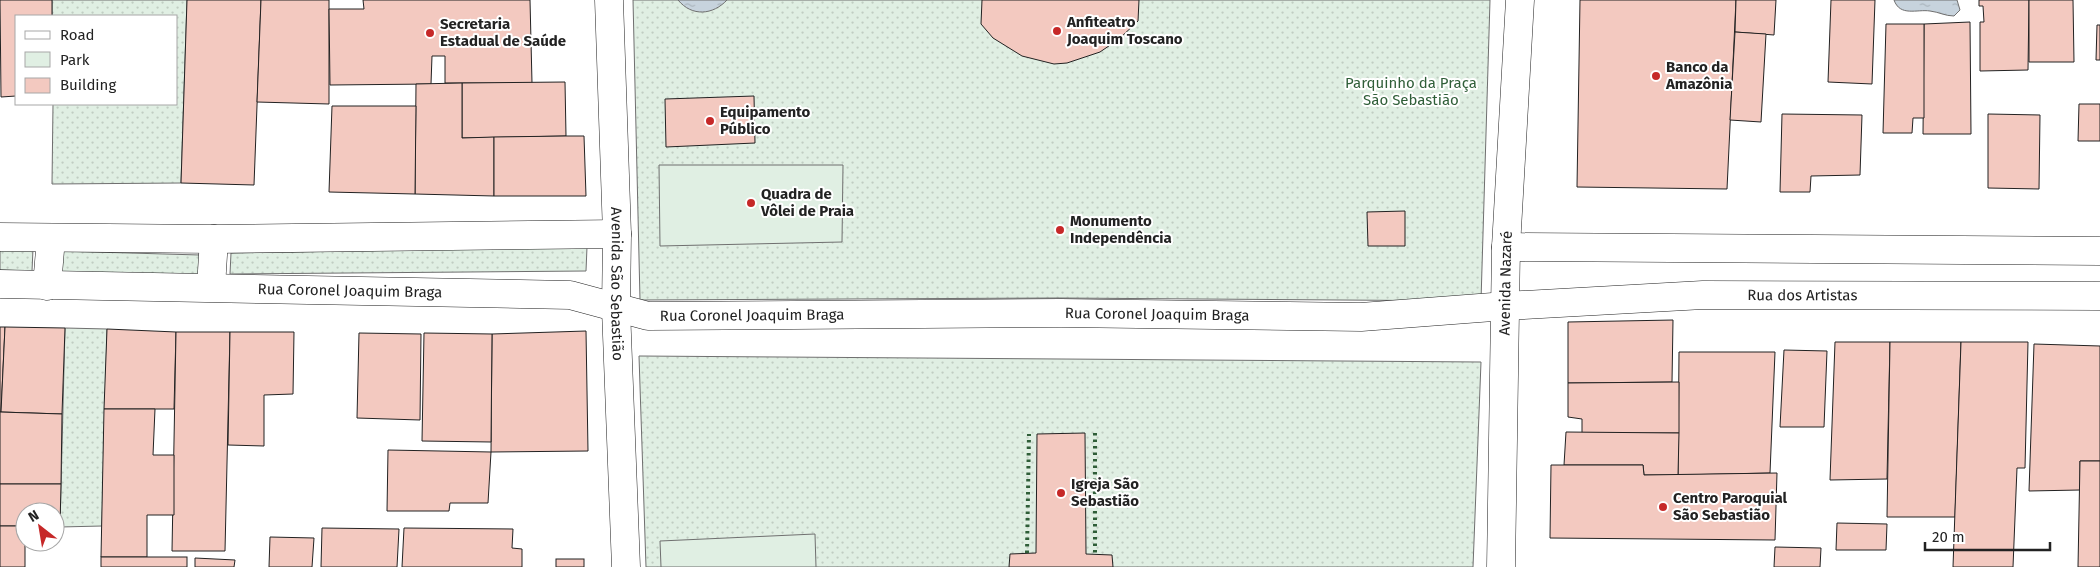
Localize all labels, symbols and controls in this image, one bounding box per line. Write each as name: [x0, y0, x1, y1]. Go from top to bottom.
place label: Anfiteatro Joaquim Toscano: [1066, 13, 1183, 48]
legend: [15, 15, 178, 105]
place label: Secretaria Estadual de Saúde: [440, 15, 566, 50]
marker: Anfiteatro Joaquim Toscano: [1051, 25, 1063, 37]
text: Road: [60, 26, 95, 44]
marker: Secretaria Estadual de Saúde: [424, 27, 436, 39]
text: Park: [60, 51, 90, 69]
place label: Banco da Amazônia: [1665, 58, 1732, 93]
marker: Banco da Amazônia: [1650, 70, 1662, 82]
park label: Parquinho da Praça São Sebastião: [1345, 74, 1477, 109]
text: Building: [60, 76, 116, 94]
place label: Equipamento Público: [720, 103, 811, 138]
marker: Equipamento Público: [704, 115, 716, 127]
place label: Quadra de Vôlei de Praia: [760, 185, 854, 220]
marker: Quadra de Vôlei de Praia: [745, 197, 757, 209]
street label: Avenida São Sebastião: [607, 206, 627, 361]
place label: Monumento Independência: [1070, 212, 1172, 247]
marker: Monumento Independência: [1054, 224, 1066, 236]
street label: Avenida Nazaré: [1496, 230, 1516, 336]
street label: Rua Coronel Joaquim Braga: [257, 280, 442, 302]
street label: Rua dos Artistas: [1747, 286, 1857, 304]
street label: Rua Coronel Joaquim Braga: [1065, 304, 1250, 325]
street label: Rua Coronel Joaquim Braga: [660, 306, 844, 325]
place label: Igreja São Sebastião: [1071, 475, 1139, 510]
marker: Igreja São Sebastião: [1055, 487, 1067, 499]
place label: Centro Paroquial São Sebastião: [1673, 489, 1788, 524]
marker: Centro Paroquial São Sebastião: [1657, 501, 1669, 513]
north arrow: [15, 502, 65, 552]
text: N: [25, 507, 42, 526]
scale bar: [1925, 520, 2050, 552]
text: 20 m: [1932, 528, 1965, 546]

